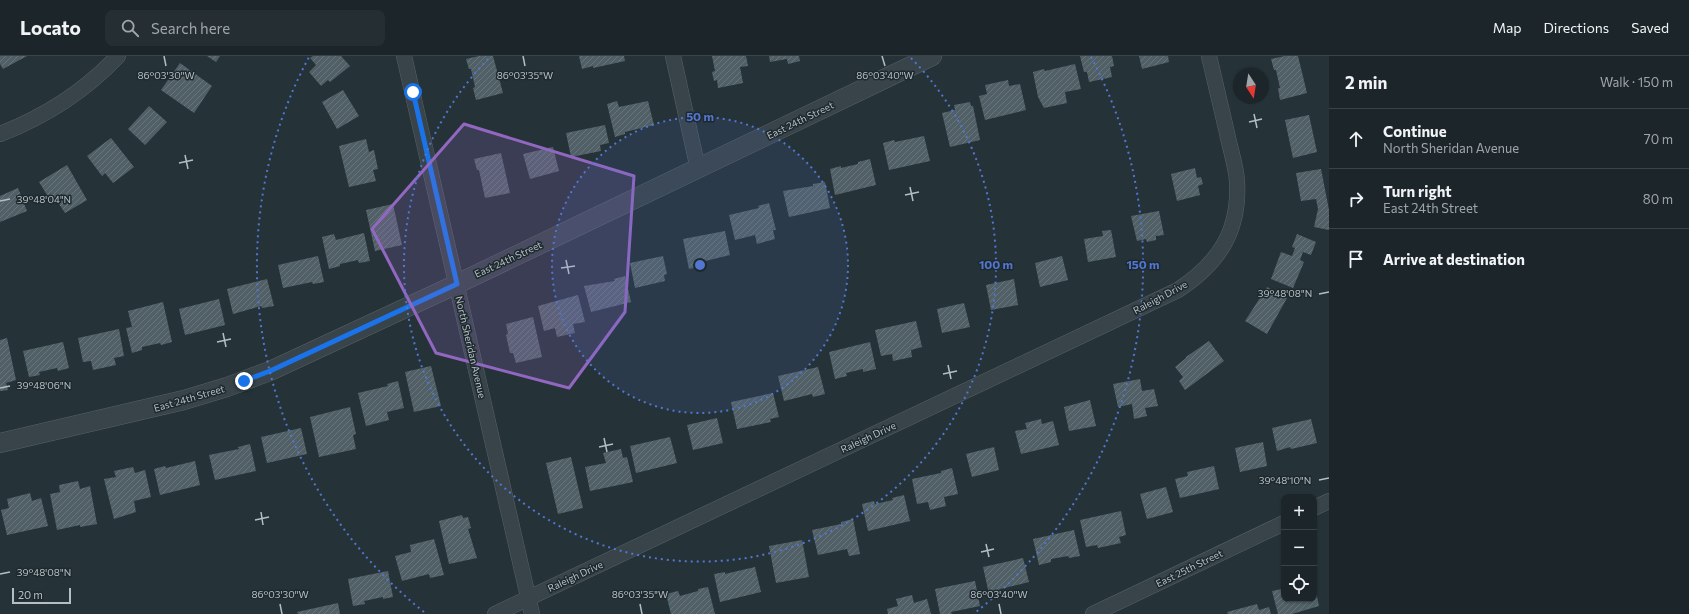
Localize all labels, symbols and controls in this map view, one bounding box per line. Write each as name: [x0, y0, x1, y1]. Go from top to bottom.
search box: [105, 10, 385, 46]
text: Locato: [20, 16, 81, 39]
icon: search: [119, 17, 141, 39]
text: Search here: [151, 19, 230, 37]
text: Map: [1493, 19, 1522, 36]
text: Directions: [1544, 19, 1609, 36]
text: Saved: [1631, 19, 1669, 36]
north arrow: [1233, 68, 1269, 104]
text: 86°03'30"W: [137, 69, 195, 81]
text: 86°03'35"W: [497, 69, 553, 81]
text: 86°03'40"W: [856, 69, 914, 81]
text: 2 min: [1345, 72, 1387, 93]
text: Walk · 150 m: [1600, 74, 1673, 90]
route start: [404, 83, 422, 101]
street label: East 24th Street: [765, 99, 835, 141]
text: 50 m: [686, 109, 714, 123]
text: Continue: [1383, 122, 1447, 140]
icon: ahead: [1345, 128, 1367, 150]
text: 70 m: [1644, 131, 1673, 147]
text: North Sheridan Avenue: [1383, 140, 1519, 156]
text: Turn right: [1383, 182, 1452, 200]
icon: right: [1345, 188, 1367, 210]
text: 80 m: [1643, 191, 1673, 207]
text: 39°48'04"N: [17, 193, 71, 205]
text: East 24th Street: [1383, 200, 1478, 216]
street label: East 24th Street: [472, 238, 544, 280]
icon: arrive: [1345, 248, 1367, 270]
text: Arrive at destination: [1383, 250, 1525, 268]
text: 100 m: [979, 257, 1013, 271]
text: 150 m: [1126, 257, 1160, 271]
centre of rings: [693, 258, 707, 272]
street label: Raleigh Drive: [1131, 278, 1189, 316]
text: 39°48'08"N: [1258, 287, 1312, 299]
street label: North Sheridan Avenue: [453, 295, 489, 399]
route end: [235, 372, 253, 390]
text: 39°48'06"N: [17, 379, 71, 391]
street label: East 24th Street: [152, 382, 226, 414]
street label: Raleigh Drive: [838, 419, 898, 455]
text: 39°48'10"N: [1259, 474, 1311, 486]
map controls: [1281, 494, 1317, 602]
button: +: [1281, 494, 1317, 530]
button: −: [1281, 530, 1317, 566]
street label: East 25th Street: [1154, 547, 1224, 589]
street label: Raleigh Drive: [545, 558, 605, 594]
text: 39°48'08"N: [17, 566, 71, 578]
button: locate: [1281, 566, 1317, 602]
scale bar: [12, 586, 71, 605]
text: 20 m: [18, 588, 43, 601]
text: 86°03'30"W: [251, 588, 309, 600]
text: 86°03'35"W: [612, 588, 668, 600]
text: 86°03'40"W: [970, 588, 1028, 600]

